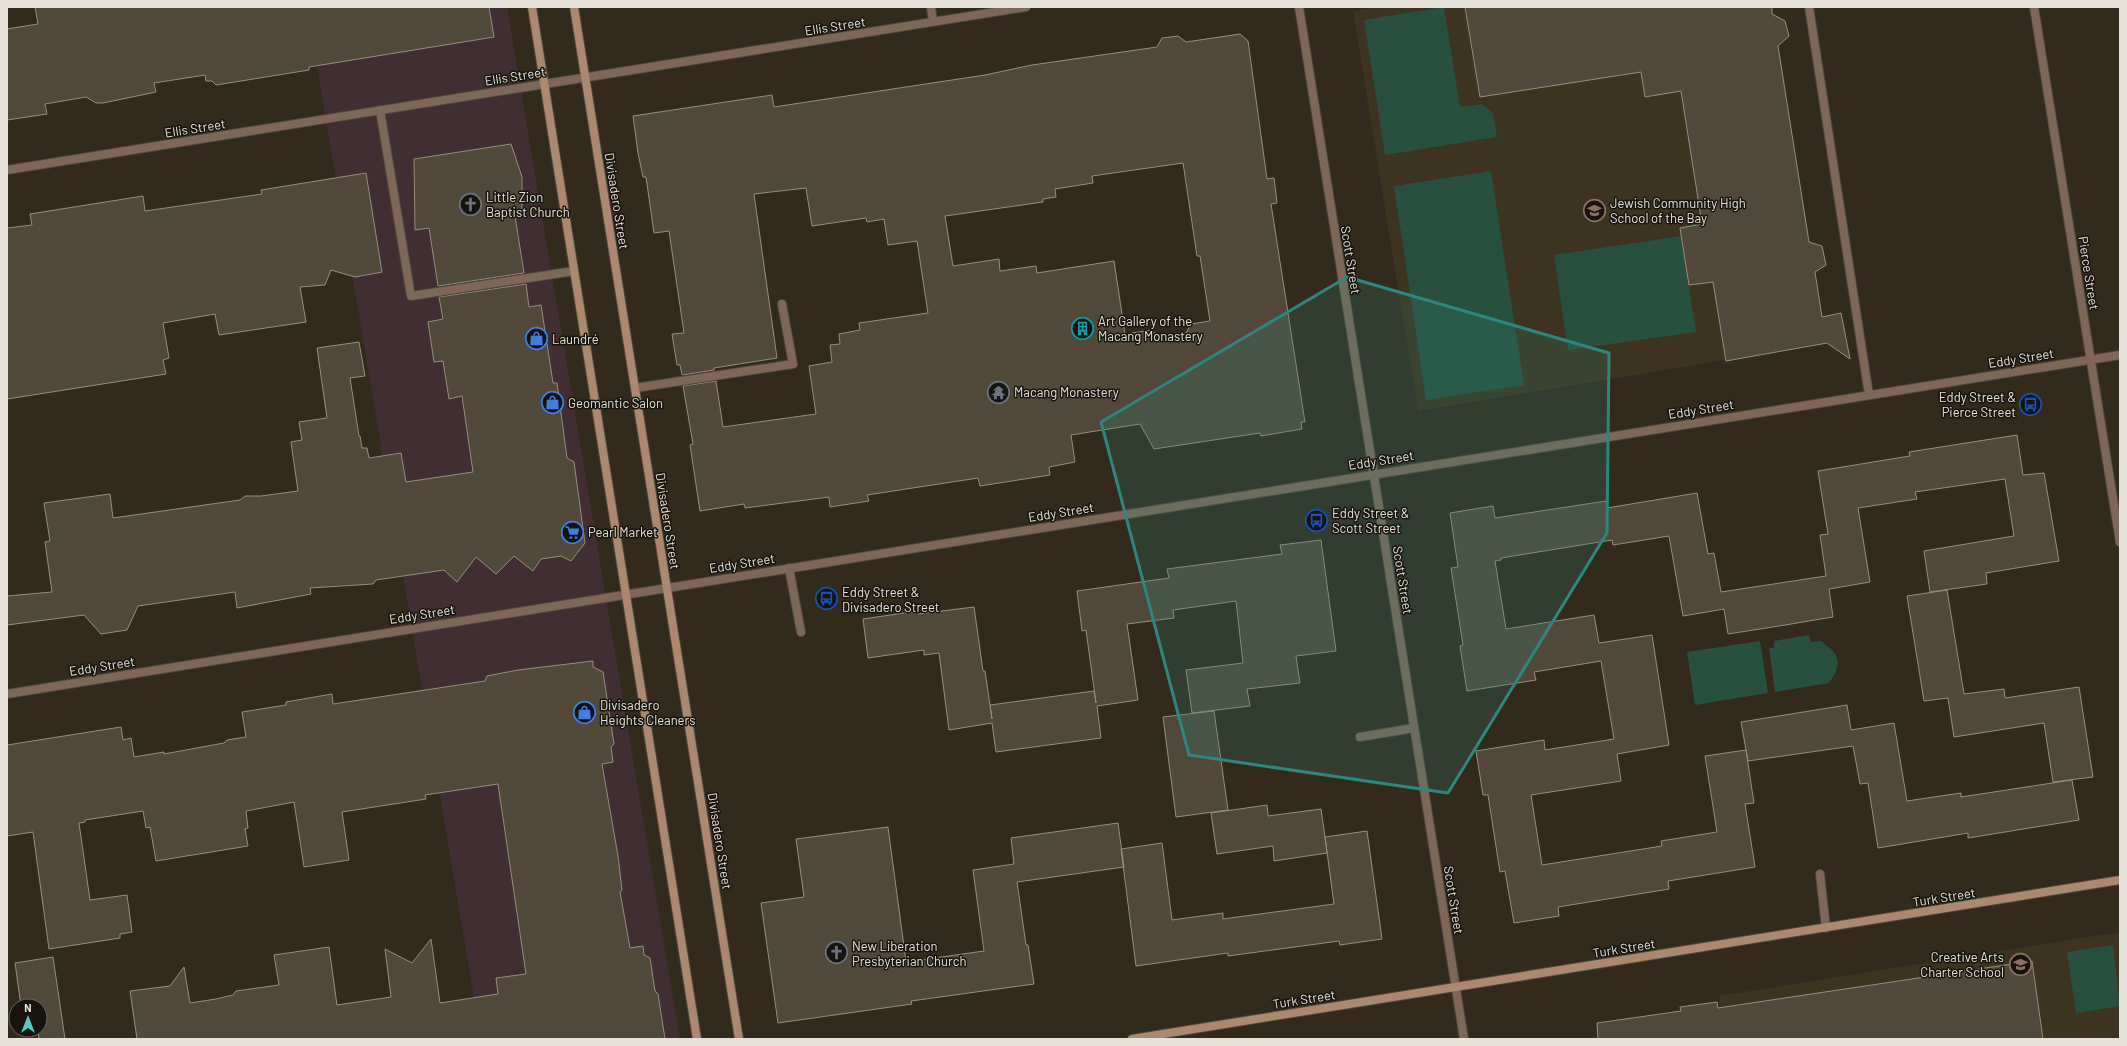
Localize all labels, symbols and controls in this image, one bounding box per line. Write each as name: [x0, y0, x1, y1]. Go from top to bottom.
street label: Ellis Street: [803, 13, 867, 39]
street label: Ellis Street: [483, 63, 547, 89]
street label: Ellis Street: [163, 115, 227, 141]
street label: Divisadero Street: [601, 152, 633, 250]
place label: Little Zion Baptist Church: [486, 189, 570, 220]
church icon: Little Zion Baptist Church: [457, 191, 483, 217]
place label: Jewish Community High School of the Bay: [1610, 195, 1746, 226]
school or university icon: Jewish Community High School of the Bay: [1581, 197, 1607, 223]
street label: Scott Street: [1338, 225, 1364, 295]
street label: Pierce Street: [2075, 235, 2103, 311]
place label: Art Gallery of the Macang Monastery: [1098, 313, 1203, 344]
building icon: Art Gallery of the Macang Monastery: [1069, 315, 1095, 341]
shop icon: Laundré: [523, 326, 549, 352]
place label: Laundré: [552, 331, 599, 347]
street label: Eddy Street: [1987, 345, 2055, 371]
temple icon: Macang Monastery: [985, 379, 1011, 405]
place label: Macang Monastery: [1014, 384, 1119, 400]
place label: Eddy Street & Pierce Street: [1939, 389, 2016, 420]
shop icon: Geomantic Salon: [539, 390, 565, 416]
bus stop icon: Eddy Street & Pierce Street: [2018, 391, 2044, 417]
place label: Geomantic Salon: [568, 395, 663, 411]
street label: Eddy Street: [1667, 396, 1735, 422]
street label: Eddy Street: [1347, 447, 1415, 473]
street label: Divisadero Street: [652, 472, 684, 570]
street label: Eddy Street: [1027, 499, 1095, 525]
place label: Eddy Street & Scott Street: [1332, 505, 1409, 536]
bus stop icon: Eddy Street & Scott Street: [1303, 507, 1329, 533]
supermarket icon: Pearl Market: [560, 519, 586, 545]
place label: Pearl Market: [588, 524, 658, 540]
street label: Scott Street: [1390, 545, 1416, 615]
street label: Eddy Street: [708, 550, 776, 576]
place label: Eddy Street & Divisadero Street: [842, 584, 940, 615]
bus stop icon: Eddy Street & Divisadero Street: [814, 586, 840, 612]
street label: Eddy Street: [388, 601, 456, 627]
street label: Eddy Street: [68, 653, 136, 679]
place label: Divisadero Heights Cleaners: [600, 697, 695, 728]
shop icon: Divisadero Heights Cleaners: [572, 699, 598, 725]
street label: Divisadero Street: [704, 792, 736, 890]
street label: Scott Street: [1441, 865, 1467, 935]
street label: Turk Street: [1912, 884, 1976, 910]
street label: Turk Street: [1592, 935, 1656, 961]
place label: New Liberation Presbyterian Church: [852, 938, 966, 969]
church icon: New Liberation Presbyterian Church: [824, 940, 850, 966]
place label: Creative Arts Charter School: [1920, 949, 2004, 980]
school or university icon: Creative Arts Charter School: [2007, 951, 2033, 977]
street label: Turk Street: [1272, 986, 1336, 1012]
north arrow: [8, 998, 48, 1038]
text: N: [24, 1001, 32, 1014]

